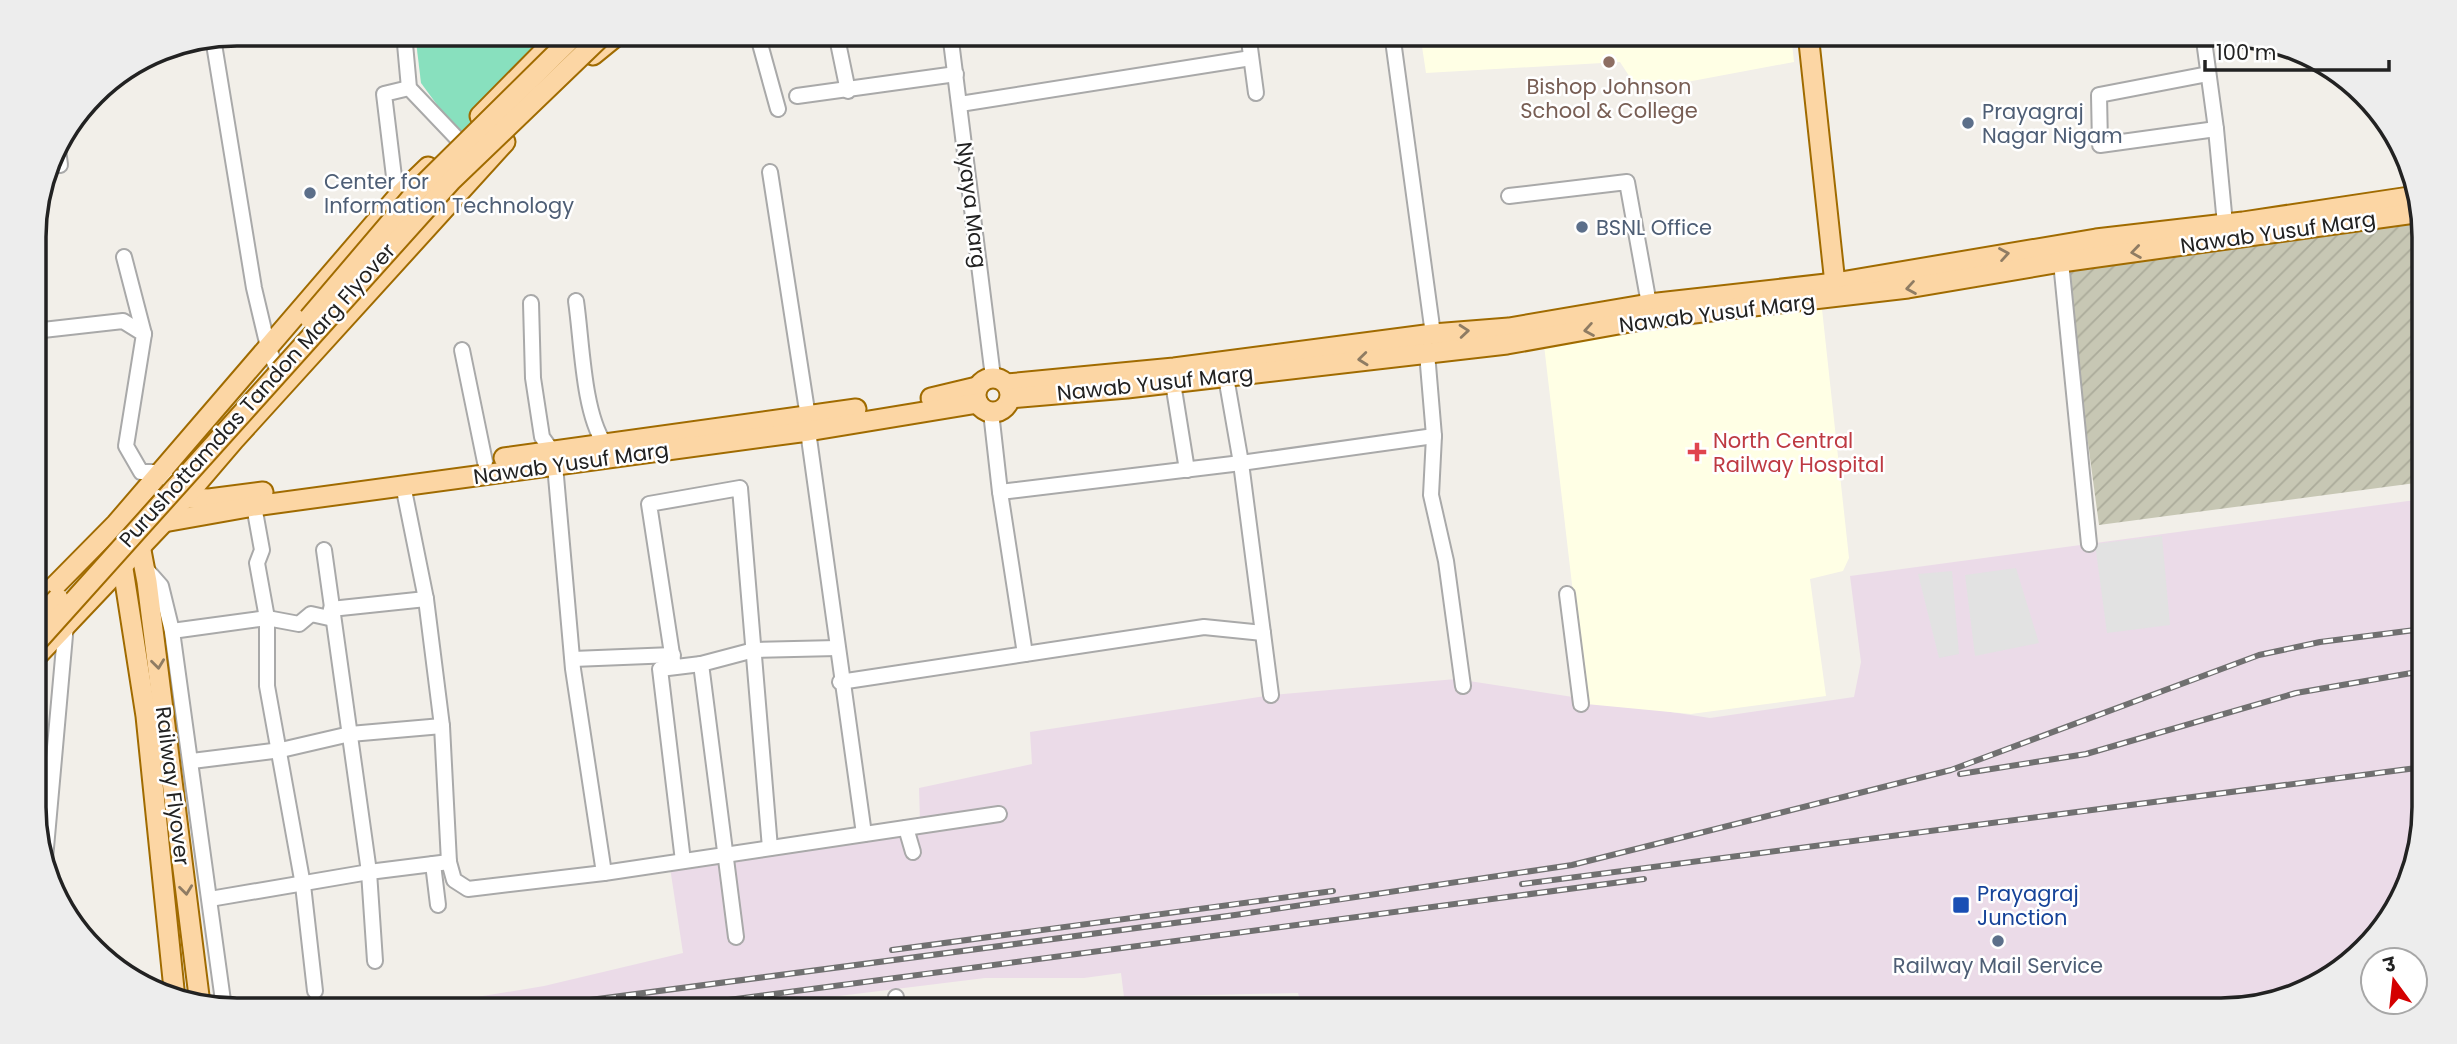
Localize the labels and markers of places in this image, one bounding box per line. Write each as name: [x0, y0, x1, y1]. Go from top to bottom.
marker: Bishop Johnson School & College: [1601, 54, 1617, 70]
place label: Bishop Johnson School & College: [1520, 72, 1698, 125]
place label: Prayagraj Nagar Nigam: [1982, 97, 2123, 150]
marker: Prayagraj Nagar Nigam: [1960, 115, 1976, 131]
place label: Center for Information Technology: [324, 167, 574, 220]
marker: Center for Information Technology: [302, 185, 318, 201]
place label: BSNL Office: [1596, 213, 1712, 242]
marker: BSNL Office: [1574, 219, 1590, 235]
place label: North Central Railway Hospital: [1713, 426, 1884, 479]
marker: North Central Railway Hospital: [1687, 442, 1707, 462]
place label: Prayagraj Junction: [1977, 879, 2079, 932]
marker: Prayagraj Junction: [1951, 895, 1971, 915]
marker: Railway Mail Service: [1990, 933, 2006, 949]
place label: Railway Mail Service: [1893, 951, 2103, 980]

